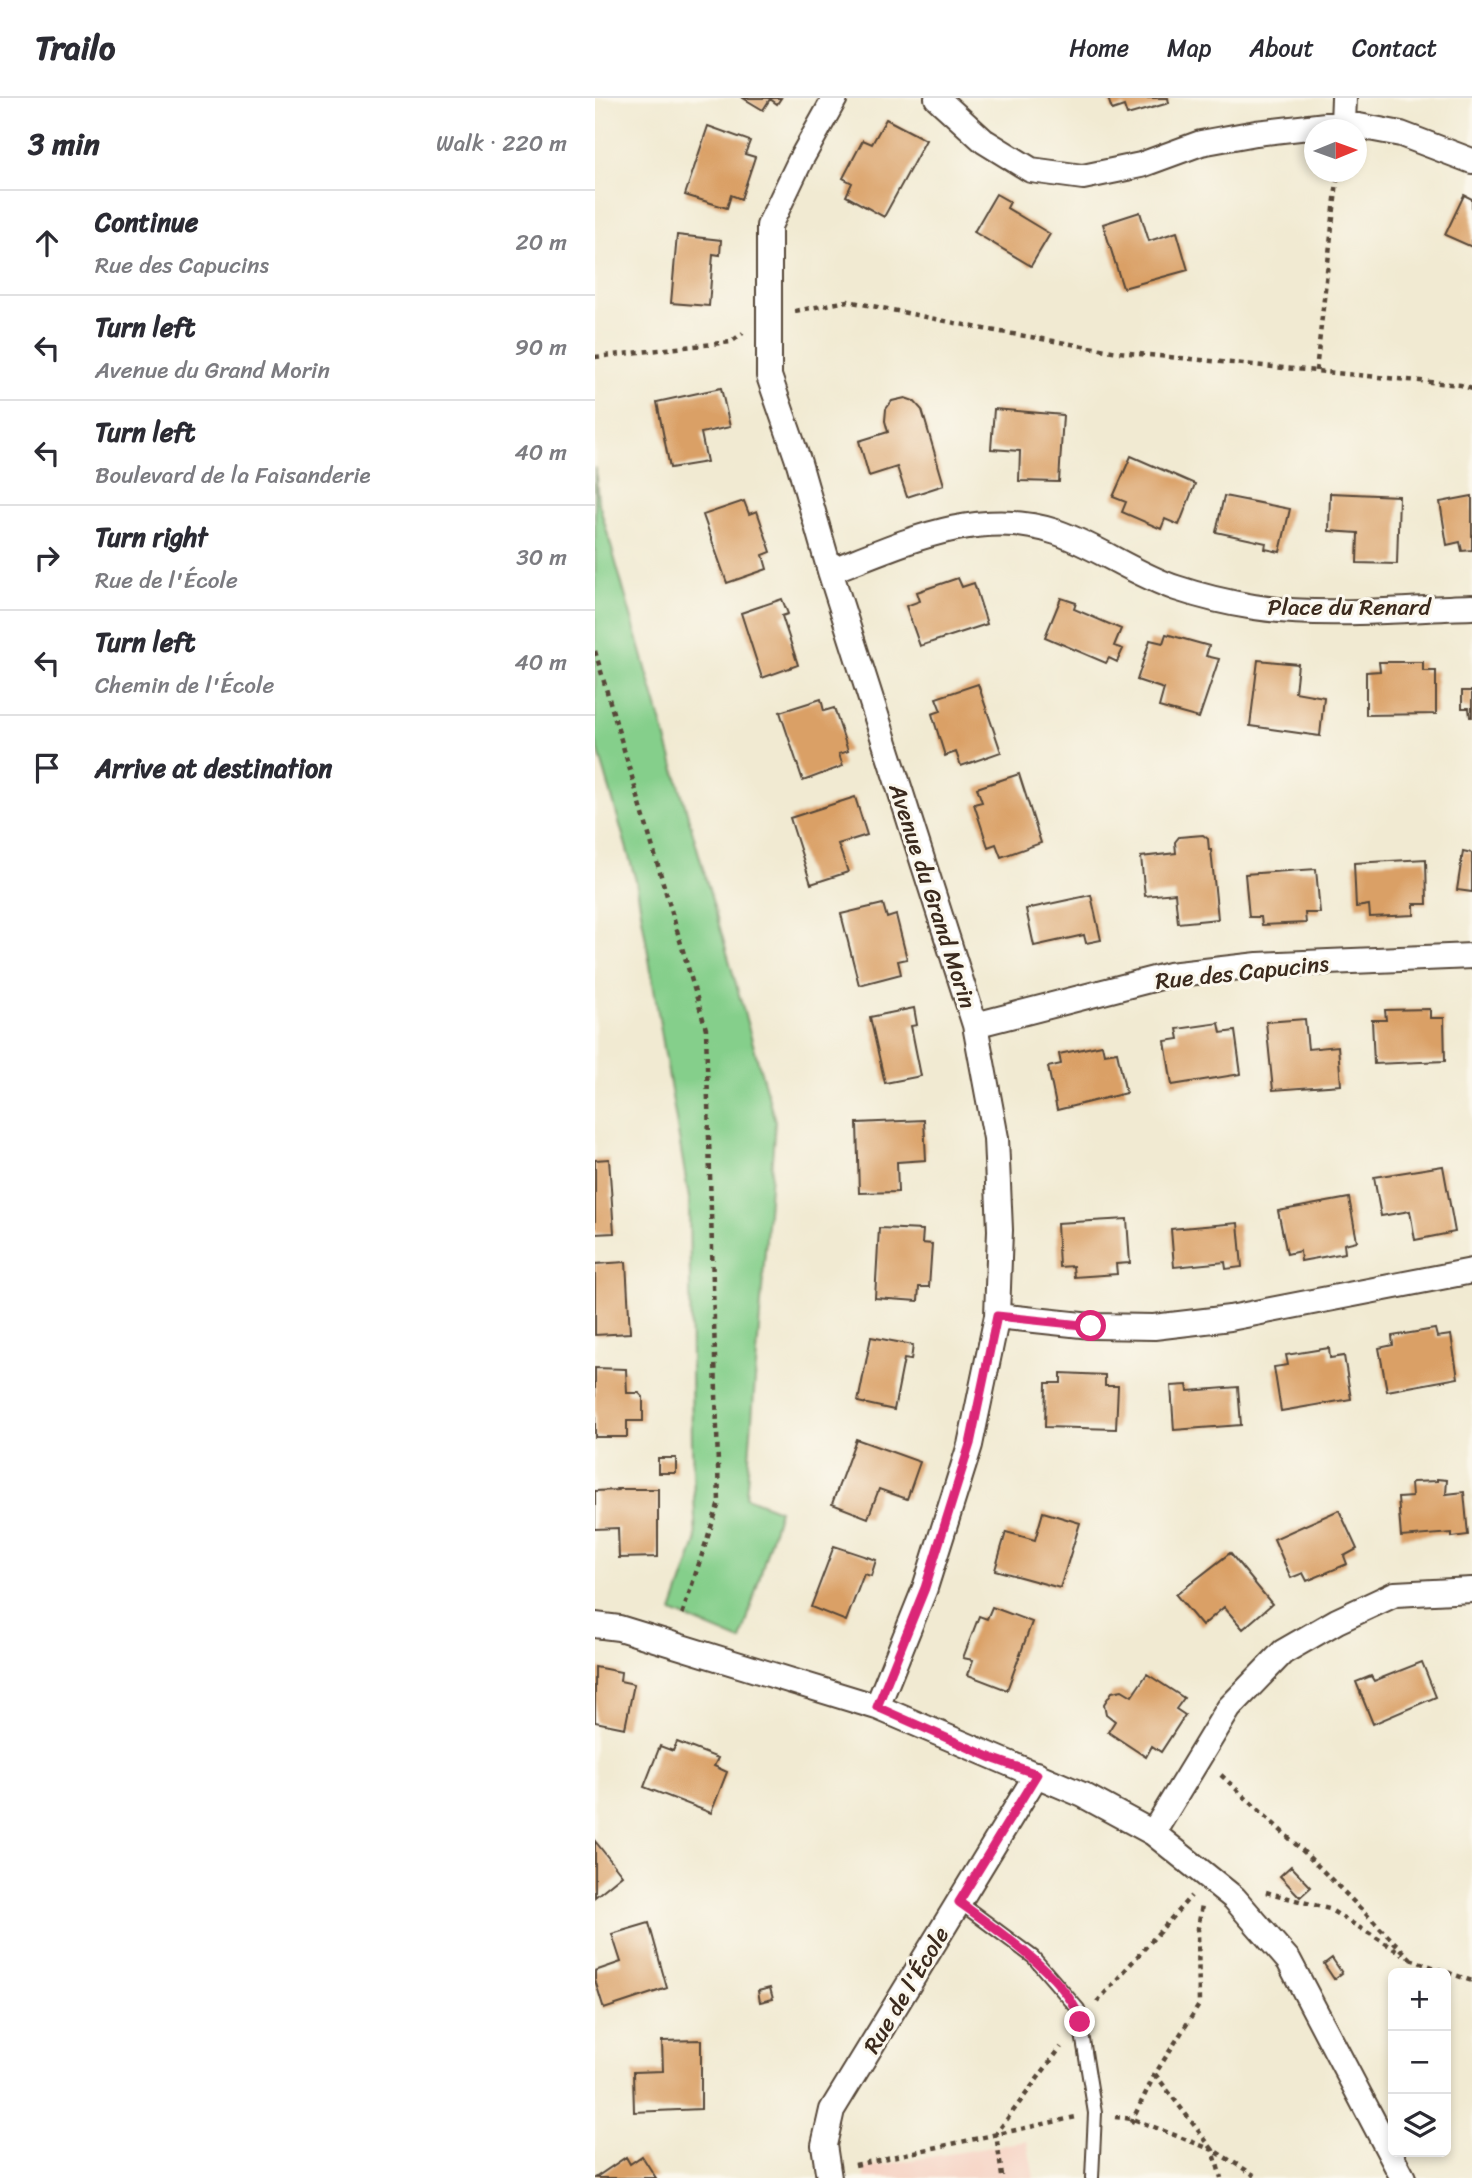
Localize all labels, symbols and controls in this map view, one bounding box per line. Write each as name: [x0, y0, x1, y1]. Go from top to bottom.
text: Trailo: [35, 19, 115, 77]
text: Home: [1069, 27, 1129, 69]
text: Map: [1167, 27, 1211, 69]
text: About: [1249, 27, 1314, 69]
text: Contact: [1352, 27, 1437, 69]
text: 3 min: [28, 117, 100, 171]
north arrow: [1304, 119, 1367, 182]
text: Walk · 220 m: [436, 123, 567, 164]
text: Continue: [95, 199, 198, 245]
text: 20 m: [516, 222, 567, 263]
icon: ahead: [28, 224, 66, 262]
text: Rue des Capucins: [95, 245, 269, 286]
text: Turn left: [95, 304, 195, 350]
text: 90 m: [515, 327, 567, 368]
icon: left: [28, 329, 66, 367]
text: Avenue du Grand Morin: [95, 350, 330, 391]
text: Turn left: [95, 409, 195, 455]
text: 40 m: [514, 432, 567, 473]
icon: left: [28, 434, 66, 472]
text: Boulevard de la Faisanderie: [95, 455, 371, 496]
text: Turn right: [95, 514, 208, 560]
text: 30 m: [516, 537, 567, 578]
icon: right: [28, 539, 66, 577]
text: Rue de l'École: [95, 560, 238, 601]
street label: Place du Renard: [1267, 587, 1432, 628]
text: Turn left: [95, 619, 195, 665]
text: 40 m: [514, 642, 567, 683]
icon: left: [28, 644, 66, 682]
text: Chemin de l'École: [95, 665, 274, 706]
text: Arrive at destination: [95, 745, 332, 791]
icon: arrive: [28, 749, 66, 787]
street label: Avenue du Grand Morin: [876, 777, 988, 1014]
street label: Rue des Capucins: [1153, 943, 1331, 1002]
route start: [1075, 1310, 1106, 1341]
street label: Rue de l'École: [852, 1918, 961, 2062]
map controls: [1388, 1968, 1451, 2157]
button: +: [1388, 1968, 1451, 2031]
route end: [1064, 2006, 1095, 2037]
button: −: [1388, 2031, 1451, 2094]
button: layers: [1388, 2094, 1451, 2157]

